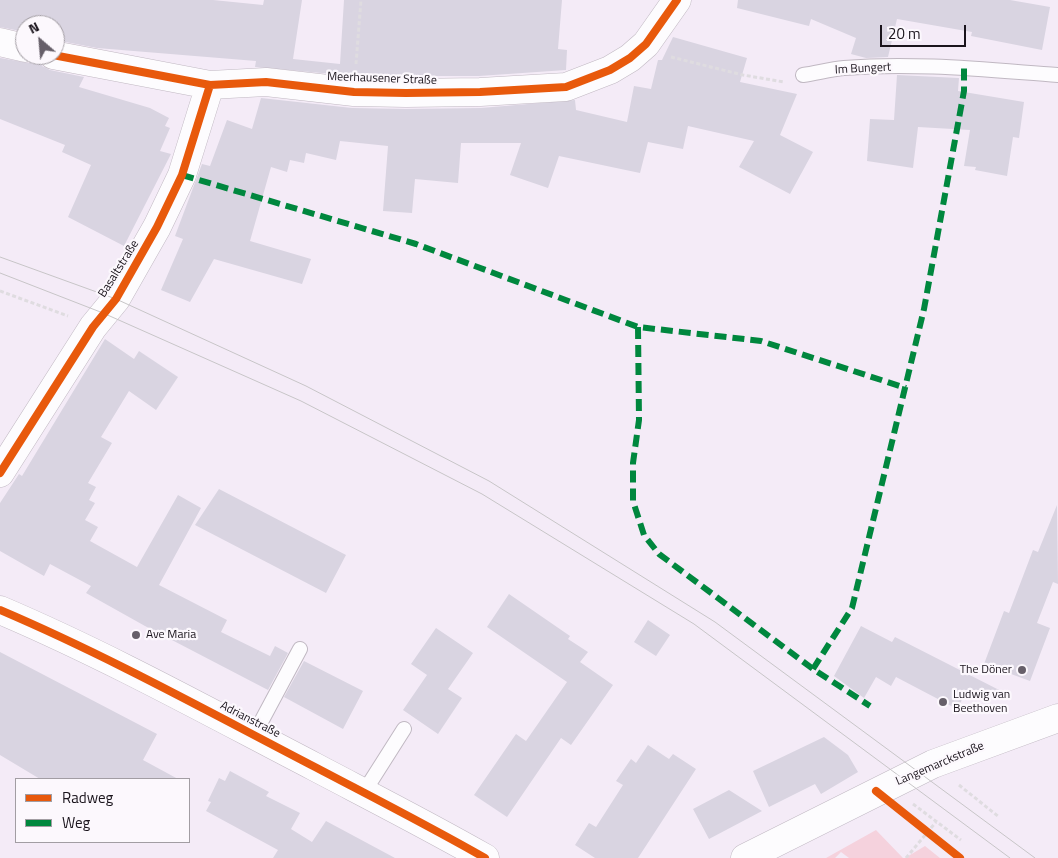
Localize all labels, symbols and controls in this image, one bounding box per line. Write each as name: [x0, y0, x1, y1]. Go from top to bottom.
north arrow: [15, 15, 65, 65]
scale bar: [883, 15, 969, 47]
text: N: [24, 16, 42, 39]
text: 20 m: [888, 22, 921, 45]
street label: Im Bungert: [834, 60, 892, 78]
street label: Meerhausener Straße: [327, 70, 437, 88]
street label: Basaltstraße: [96, 238, 142, 300]
place label: Ave Maria: [146, 628, 196, 642]
marker: Ave Maria: [130, 629, 142, 641]
place label: The Döner: [960, 663, 1012, 677]
marker: The Döner: [1016, 664, 1028, 676]
place label: Ludwig van Beethoven: [953, 688, 1010, 716]
marker: Ludwig van Beethoven: [937, 696, 949, 708]
street label: Adrianstraße: [218, 699, 282, 741]
street label: Langemarckstraße: [894, 739, 986, 789]
legend: [15, 778, 190, 843]
text: Radweg: [62, 786, 113, 809]
text: Weg: [62, 811, 90, 834]

